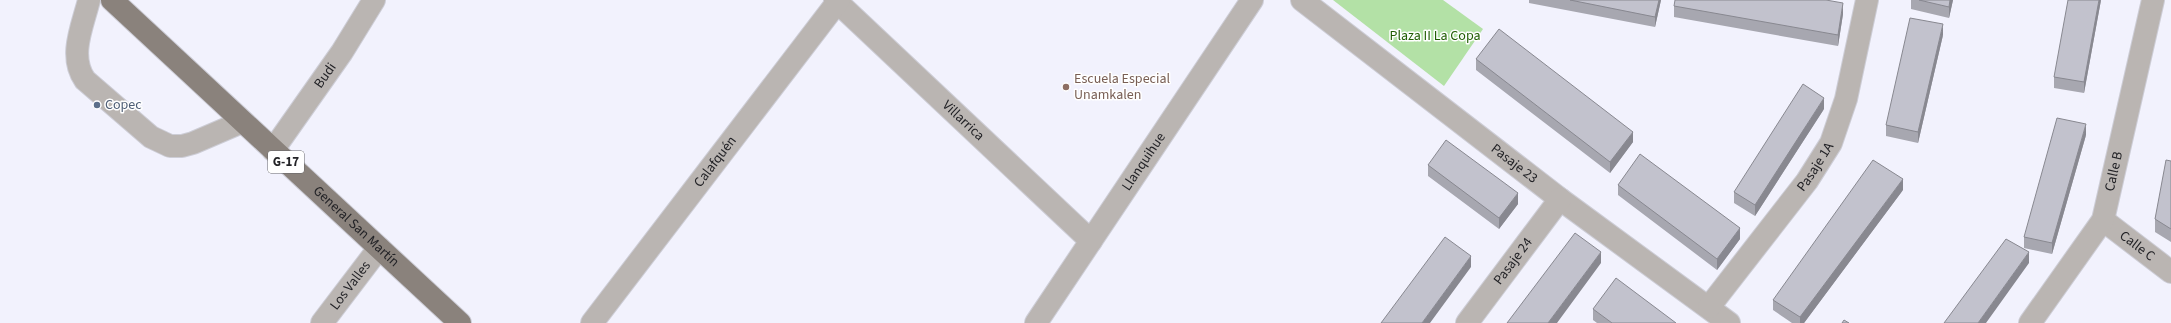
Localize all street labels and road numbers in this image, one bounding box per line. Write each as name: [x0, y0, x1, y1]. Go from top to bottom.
street label: Budi: [309, 59, 341, 92]
street label: Villarrica: [938, 96, 989, 146]
street label: Llanquihue: [1117, 129, 1171, 195]
street label: Calafquén: [689, 132, 741, 192]
street label: Pasaje 1A: [1792, 138, 1839, 196]
street label: Pasaje 23: [1487, 139, 1542, 188]
street label: Calle B: [2100, 150, 2128, 193]
road number: G-17: [268, 151, 304, 173]
street label: General San Martín: [309, 181, 404, 272]
street label: Calle C: [2115, 226, 2159, 266]
street label: Pasaje 24: [1489, 234, 1538, 289]
street label: Los Valles: [325, 257, 376, 314]

